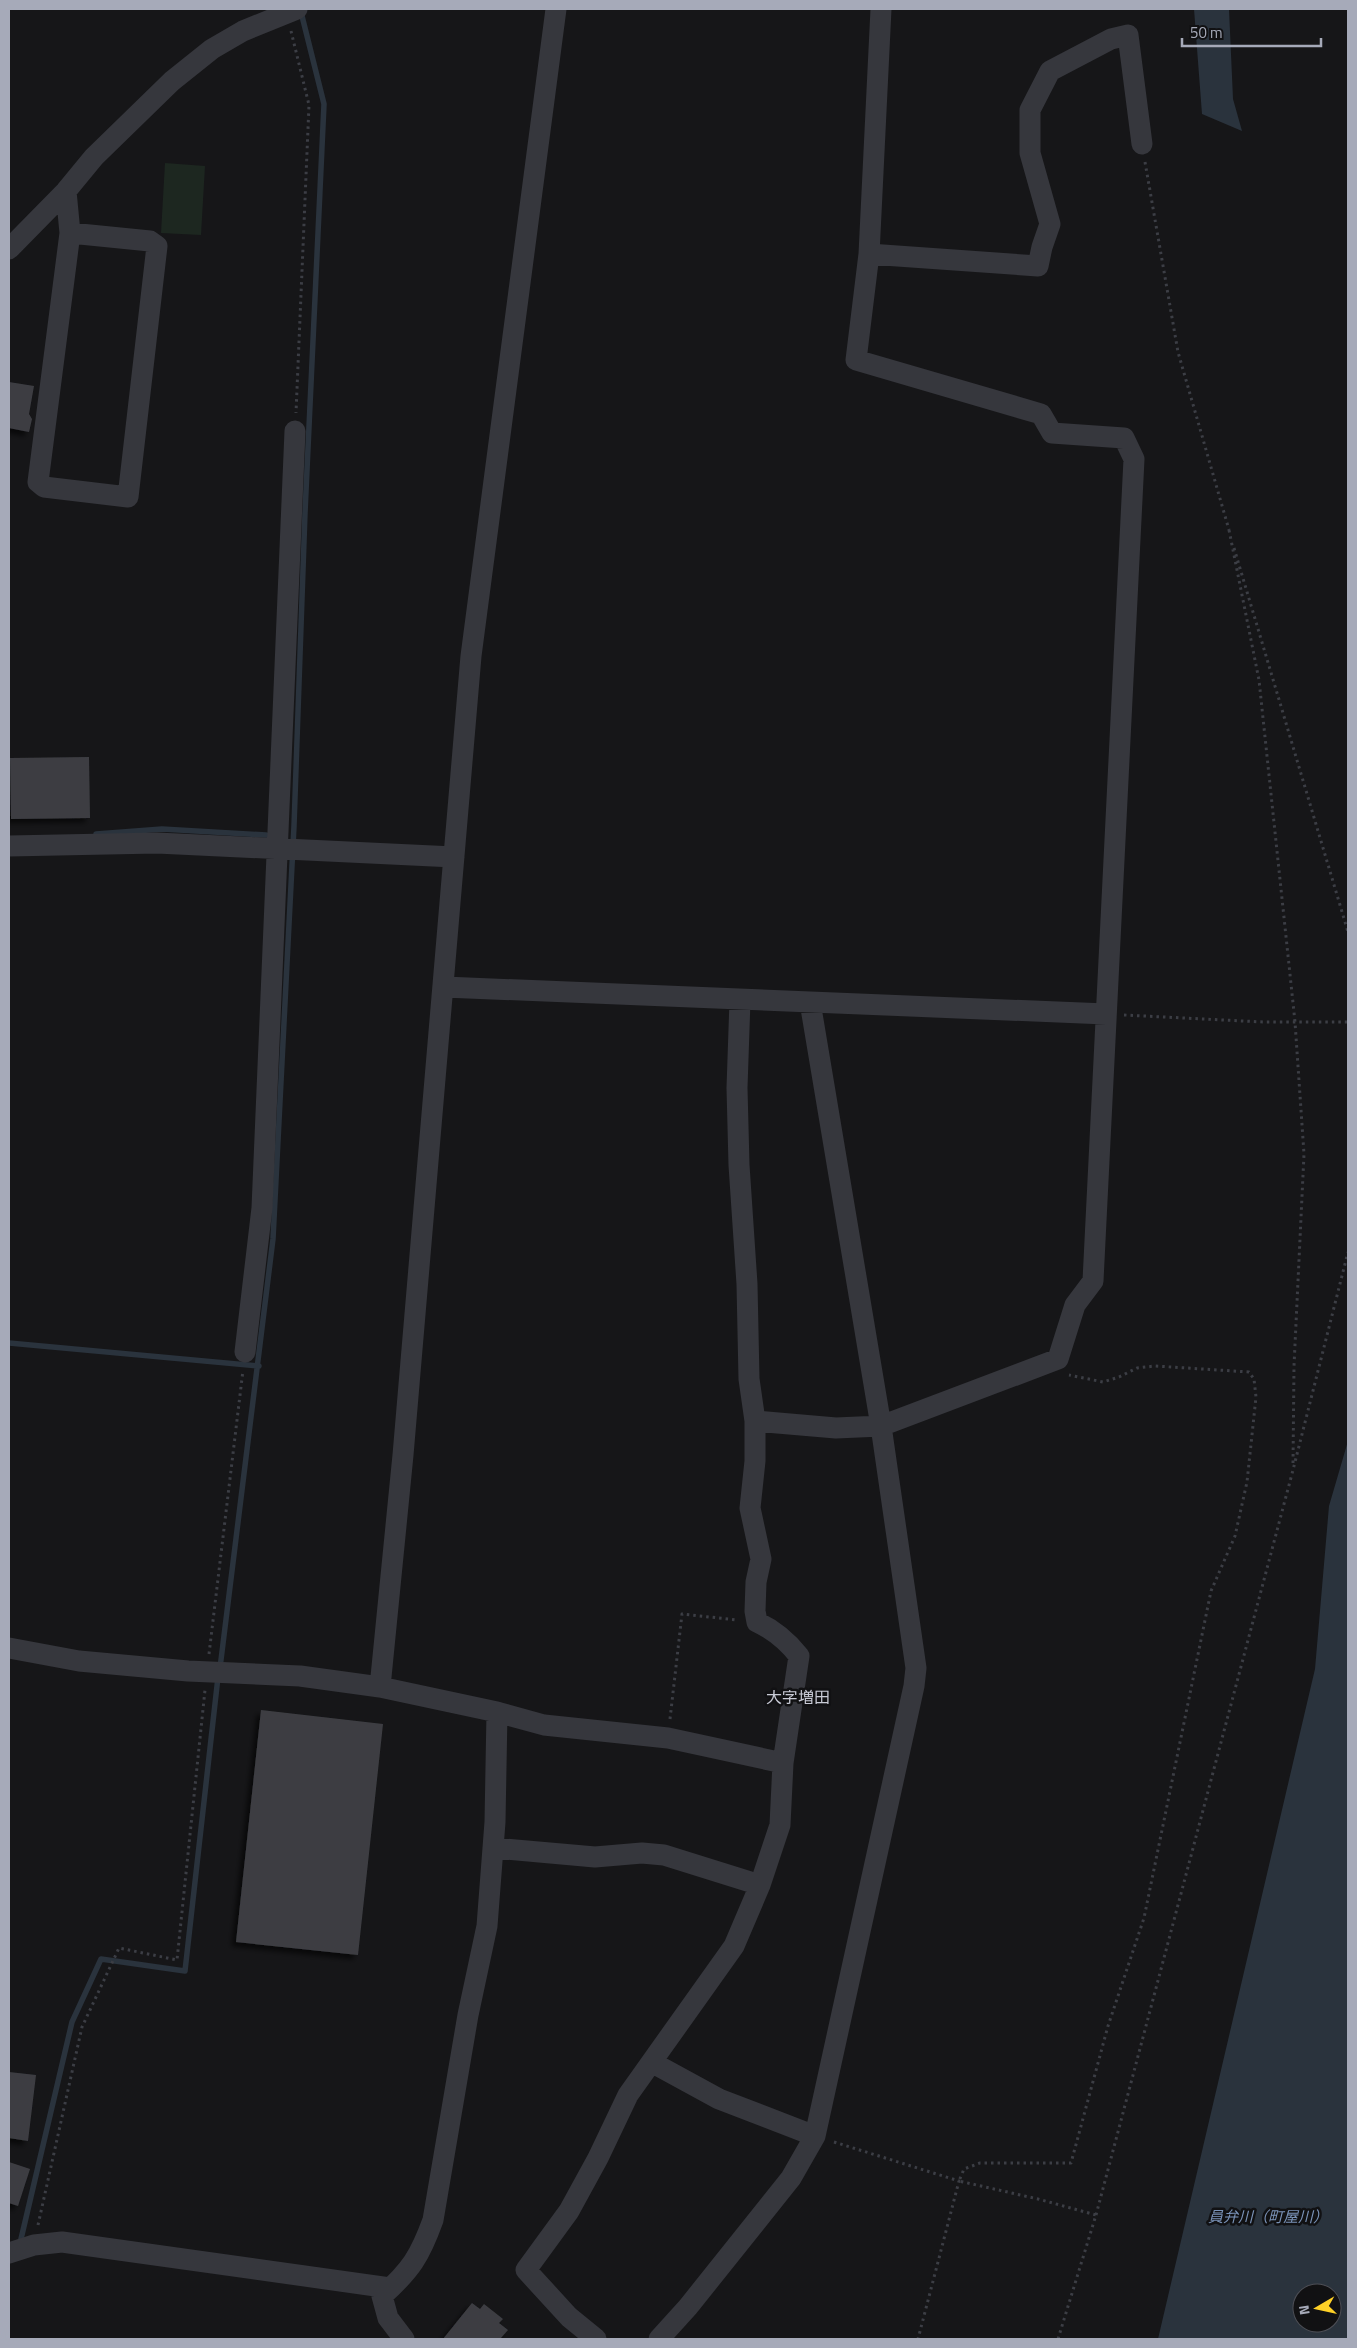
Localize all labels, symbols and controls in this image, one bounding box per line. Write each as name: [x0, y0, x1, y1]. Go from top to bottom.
scale bar: [1182, 15, 1321, 47]
text: 50 m: [1190, 21, 1223, 44]
district label: 大字増田: [766, 1685, 830, 1709]
water label: 員弁川（町屋川）: [1208, 2205, 1328, 2228]
north arrow: [1292, 2283, 1342, 2333]
text: N: [1293, 2304, 1315, 2317]

